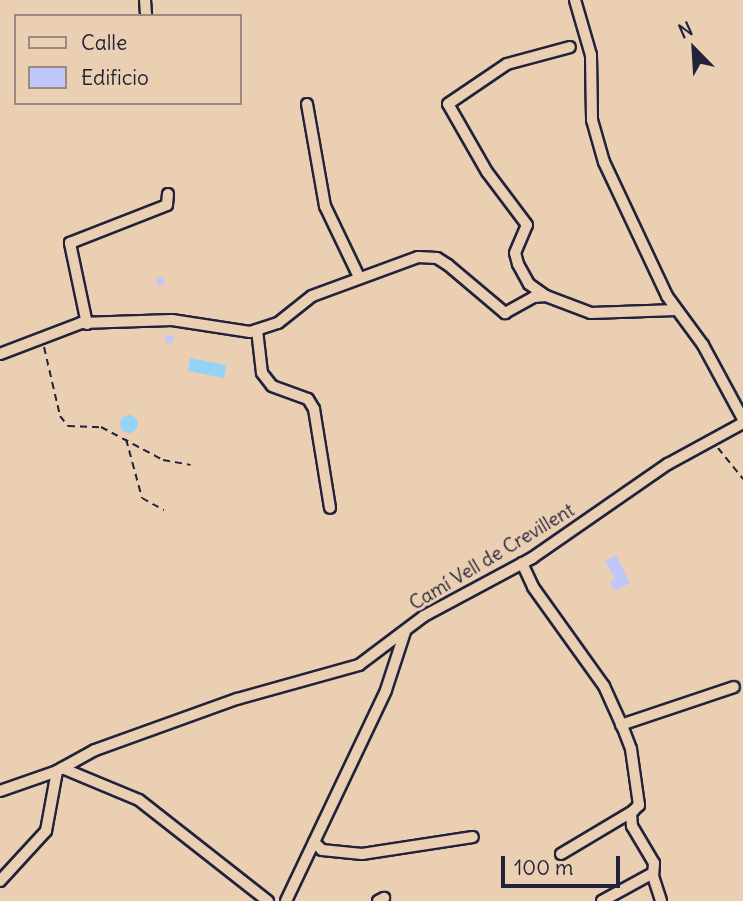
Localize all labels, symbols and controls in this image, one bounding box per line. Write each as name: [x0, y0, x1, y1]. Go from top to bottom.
legend: [14, 14, 242, 105]
north arrow: [659, 14, 729, 84]
text: N: [675, 16, 696, 43]
text: Calle: [81, 29, 127, 56]
text: Edificio: [81, 64, 149, 91]
street label: Camí Vell de Crevillent: [405, 499, 579, 615]
scale bar: [505, 842, 624, 886]
text: 100 m: [514, 854, 573, 881]

